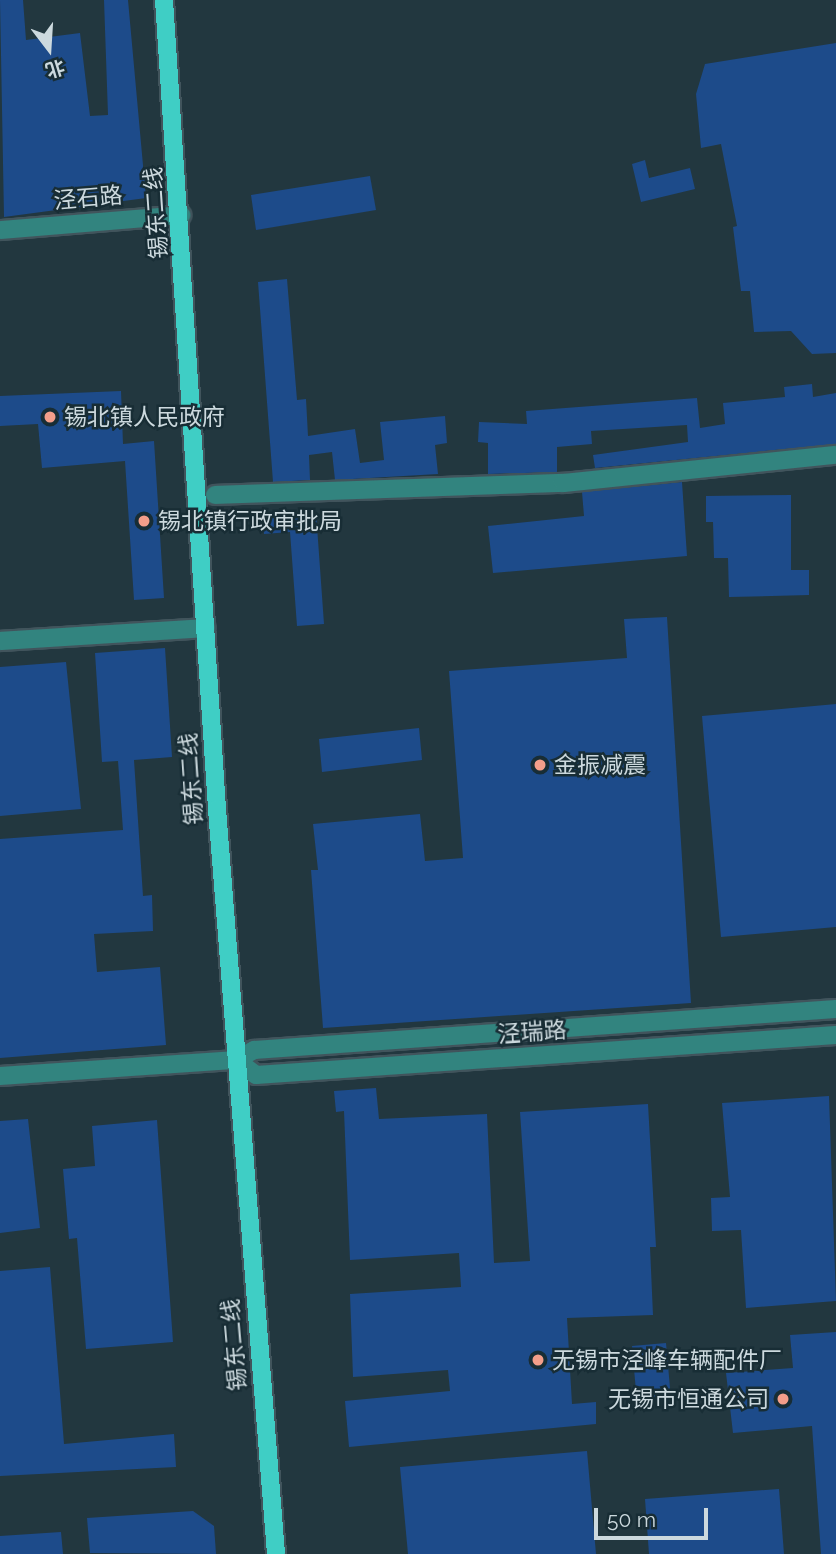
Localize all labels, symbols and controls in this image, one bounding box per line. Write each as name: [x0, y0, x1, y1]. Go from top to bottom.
north arrow: [14, 14, 84, 84]
text: 北: [43, 56, 67, 82]
street label: 锡东二线: [139, 166, 173, 260]
street label: 泾石路: [52, 181, 124, 215]
place label: 锡北镇人民政府: [64, 403, 225, 431]
marker: 锡北镇人民政府: [42, 409, 58, 425]
place label: 锡北镇行政审批局: [158, 507, 342, 535]
marker: 锡北镇行政审批局: [136, 513, 152, 529]
street label: 锡东二线: [174, 732, 208, 826]
place label: 金振减震: [554, 751, 646, 779]
marker: 金振减震: [532, 757, 548, 773]
street label: 泾瑞路: [497, 1016, 567, 1048]
street label: 锡东二线: [216, 1298, 252, 1392]
place label: 无锡市泾峰车辆配件厂: [552, 1346, 782, 1374]
marker: 无锡市泾峰车辆配件厂: [530, 1352, 546, 1368]
place label: 无锡市恒通公司: [608, 1385, 769, 1413]
marker: 无锡市恒通公司: [775, 1391, 791, 1407]
scale bar: [598, 1494, 712, 1538]
text: 50 m: [607, 1507, 656, 1532]

